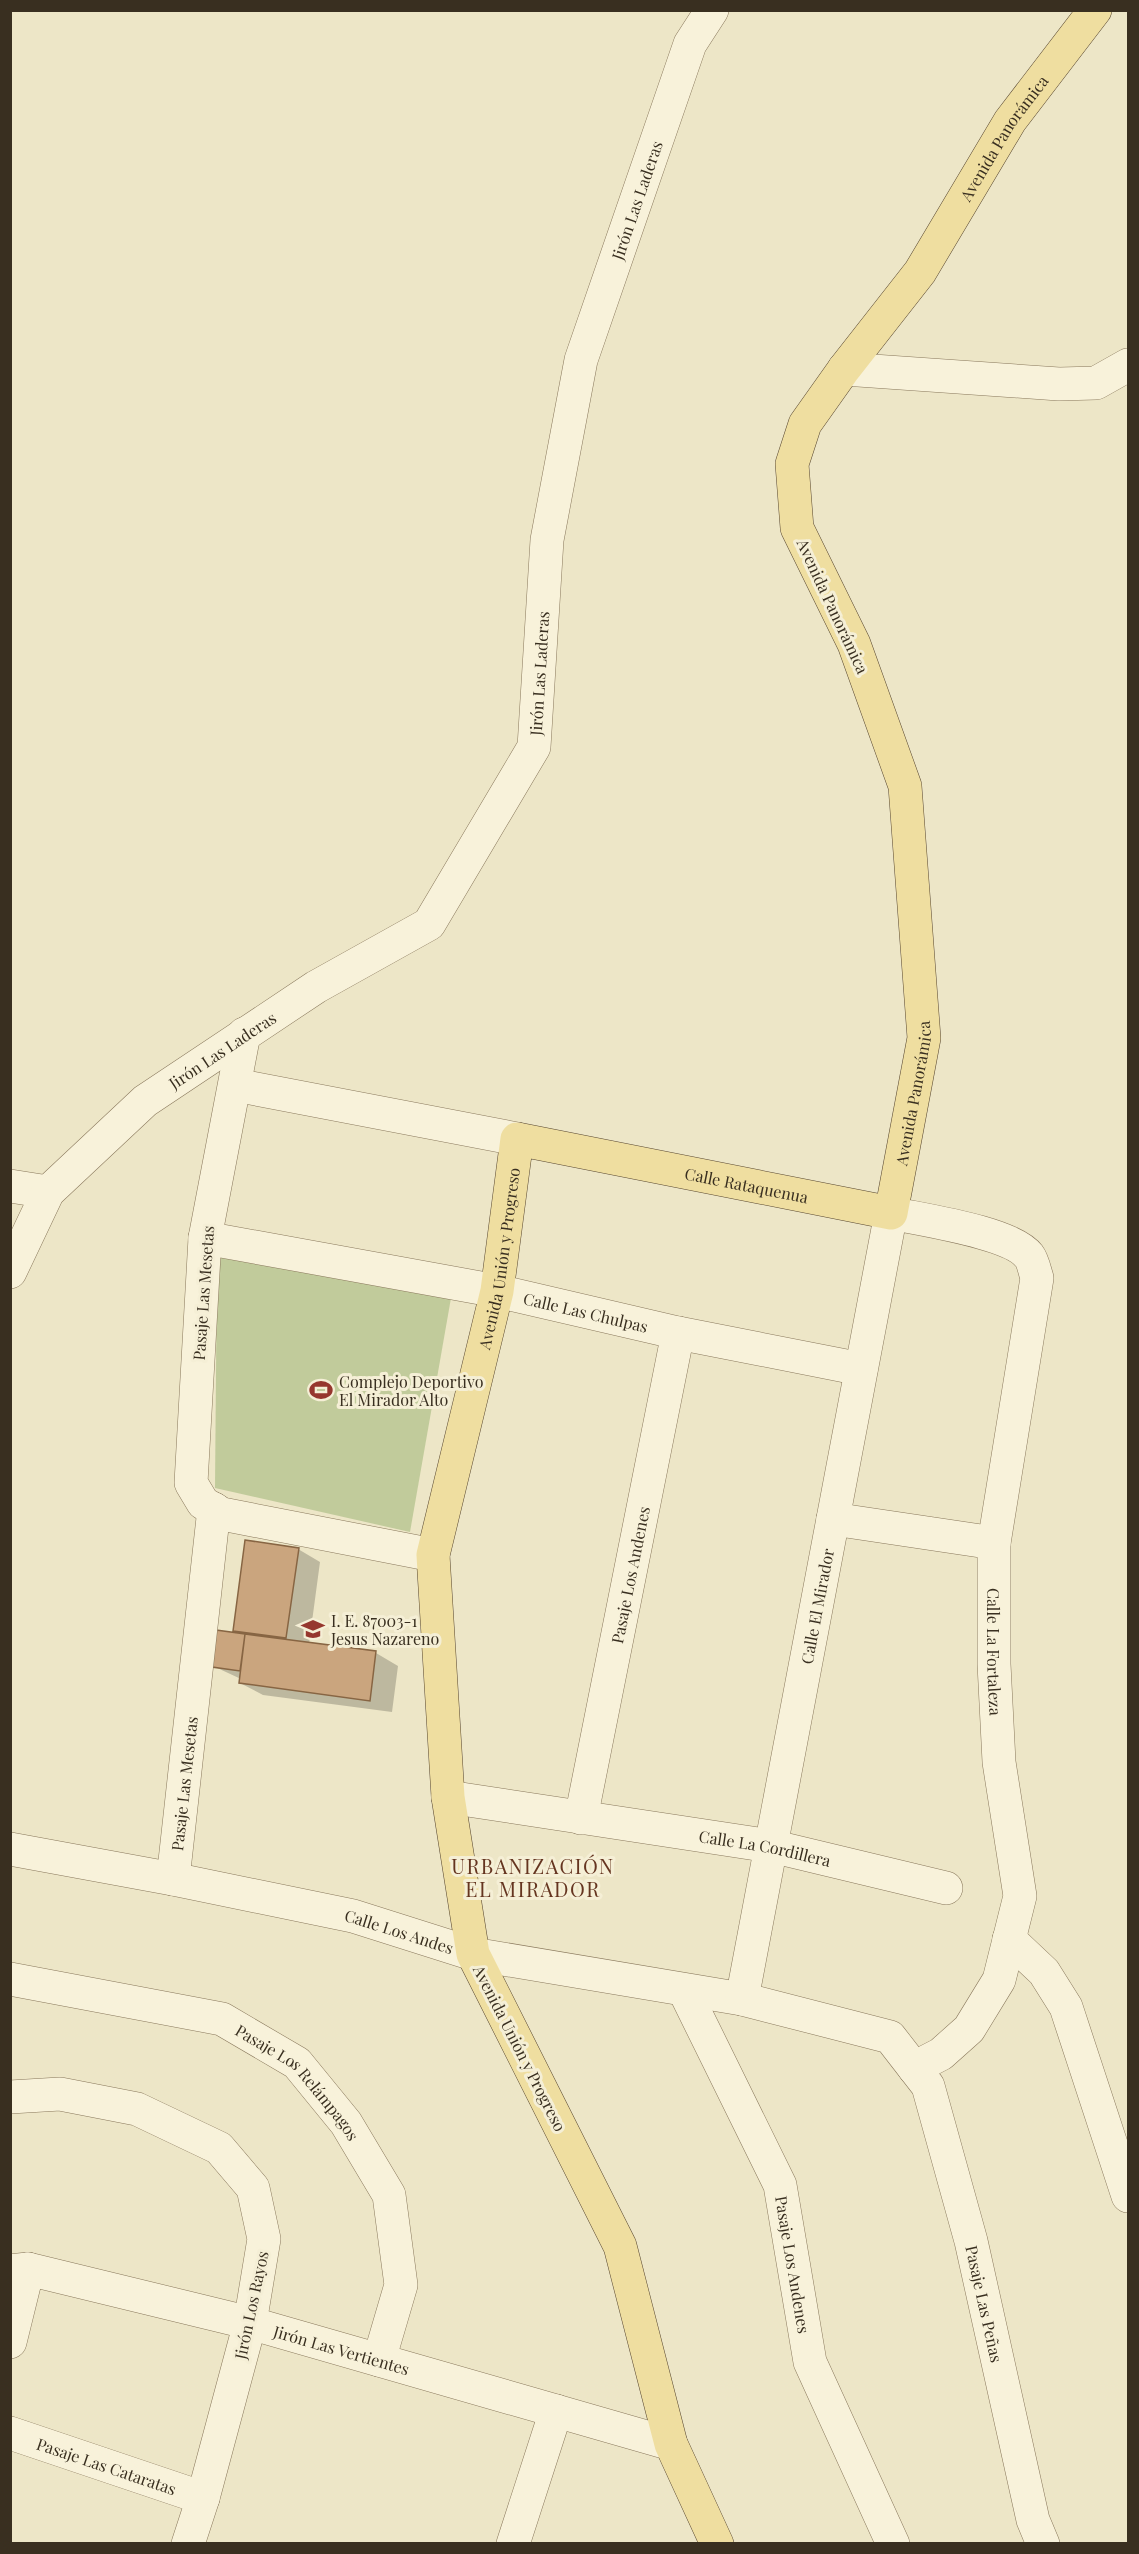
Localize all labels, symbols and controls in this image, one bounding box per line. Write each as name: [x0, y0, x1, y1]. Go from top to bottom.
street label: Avenida Panorámica: [954, 70, 1052, 205]
street label: Jirón Las Laderas: [606, 138, 666, 263]
street label: Avenida Panorámica: [792, 534, 873, 677]
street label: Jirón Las Laderas: [524, 611, 553, 737]
street label: Jirón Las Laderas: [163, 1006, 280, 1094]
street label: Avenida Panorámica: [890, 1020, 935, 1168]
street label: Calle Rataquenua: [683, 1162, 810, 1207]
street label: Avenida Unión y Progreso: [473, 1166, 524, 1352]
street label: Pasaje Las Mesetas: [188, 1225, 218, 1361]
street label: Calle Las Chulpas: [521, 1287, 650, 1336]
place label: Complejo Deportivo El Mirador Alto: [339, 1371, 484, 1410]
sports icon: Complejo Deportivo El Mirador Alto: [308, 1377, 334, 1403]
street label: Pasaje Los Andenes: [606, 1504, 654, 1645]
street label: Calle El Mirador: [795, 1546, 838, 1666]
street label: Calle La Fortaleza: [984, 1588, 1007, 1716]
place label: I. E. 87003-1 Jesus Nazareno: [330, 1610, 440, 1649]
school or university icon: I. E. 87003-1 Jesus Nazareno: [300, 1616, 326, 1642]
street label: Pasaje Las Mesetas: [166, 1715, 201, 1852]
street label: Calle La Cordillera: [698, 1825, 833, 1871]
district label: URBANIZACIÓN EL MIRADOR: [451, 1852, 615, 1902]
street label: Calle Los Andes: [343, 1904, 456, 1958]
street label: Avenida Unión y Progreso: [468, 1960, 571, 2135]
street label: Pasaje Los Relámpagos: [232, 2019, 364, 2144]
street label: Pasaje Los Andenes: [771, 2194, 815, 2335]
street label: Pasaje Las Peñas: [962, 2243, 1008, 2364]
street label: Jirón Los Rayos: [229, 2249, 273, 2362]
street label: Jirón Las Vertientes: [270, 2320, 412, 2379]
street label: Pasaje Las Cataratas: [34, 2432, 179, 2499]

